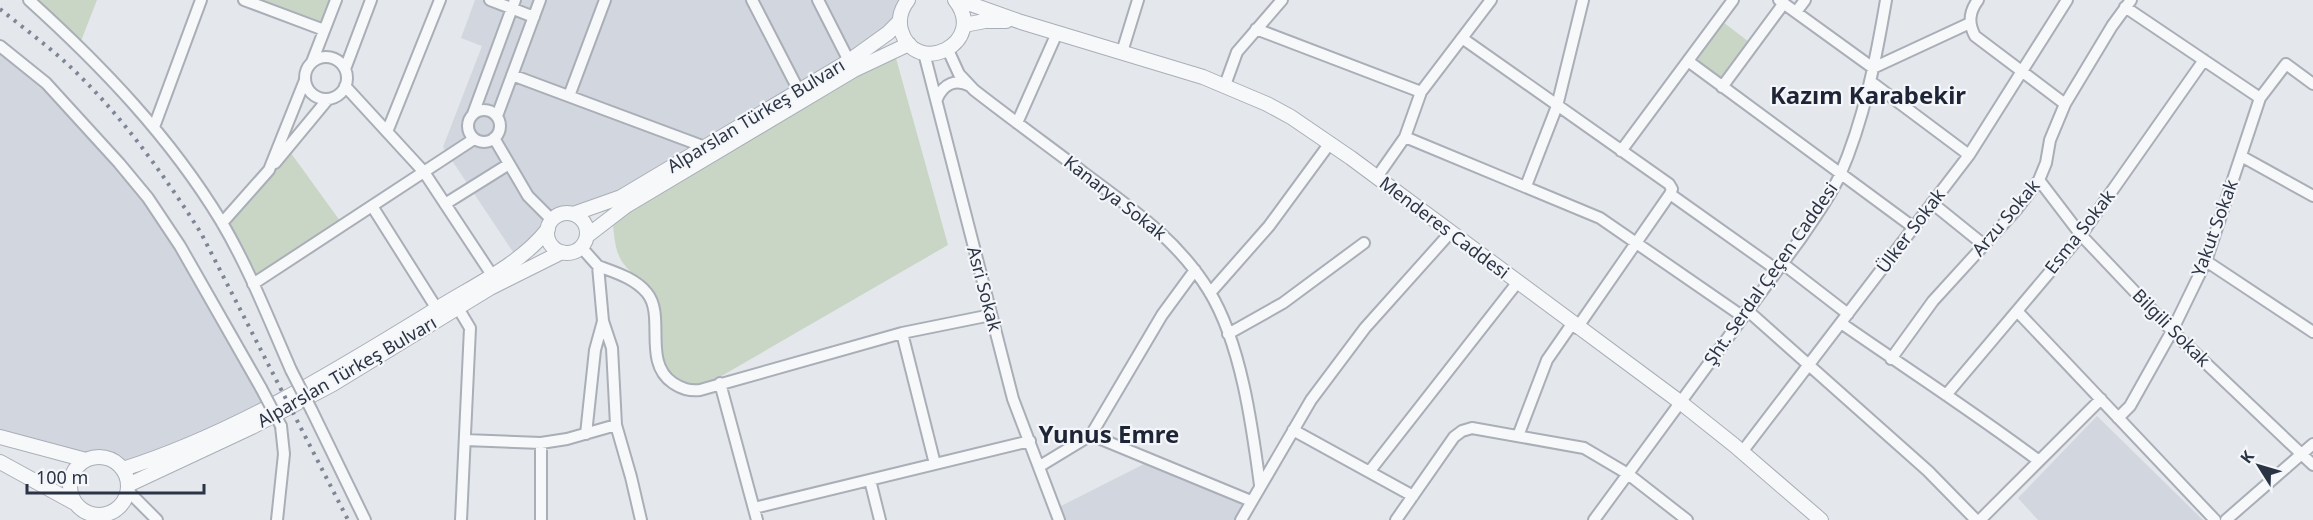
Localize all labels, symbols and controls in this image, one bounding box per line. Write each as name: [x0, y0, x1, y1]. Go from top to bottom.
street label: Alparslan Türkeş Bulvarı: [662, 52, 849, 178]
district label: Kazım Karabekir: [1770, 78, 1966, 111]
street label: Kanarya Sokak: [1059, 150, 1172, 245]
street label: Menderes Caddesi: [1375, 171, 1514, 284]
street label: Arzu Sokak: [1966, 174, 2045, 261]
street label: Yakut Sokak: [2185, 176, 2243, 279]
street label: Şht. Serdal Çeçen Caddesi: [1698, 177, 1842, 370]
street label: Ülker Sokak: [1871, 183, 1950, 277]
street label: Esma Sokak: [2039, 184, 2120, 278]
street label: Asri Sokak: [962, 244, 1008, 334]
street label: Bilgili Sokak: [2128, 283, 2216, 372]
street label: Alparslan Türkeş Bulvarı: [252, 310, 441, 432]
district label: Yunus Emre: [1039, 417, 1179, 450]
north arrow: [2229, 436, 2289, 496]
text: K: [2235, 446, 2259, 468]
scale bar: [27, 457, 204, 495]
text: 100 m: [36, 465, 88, 489]

